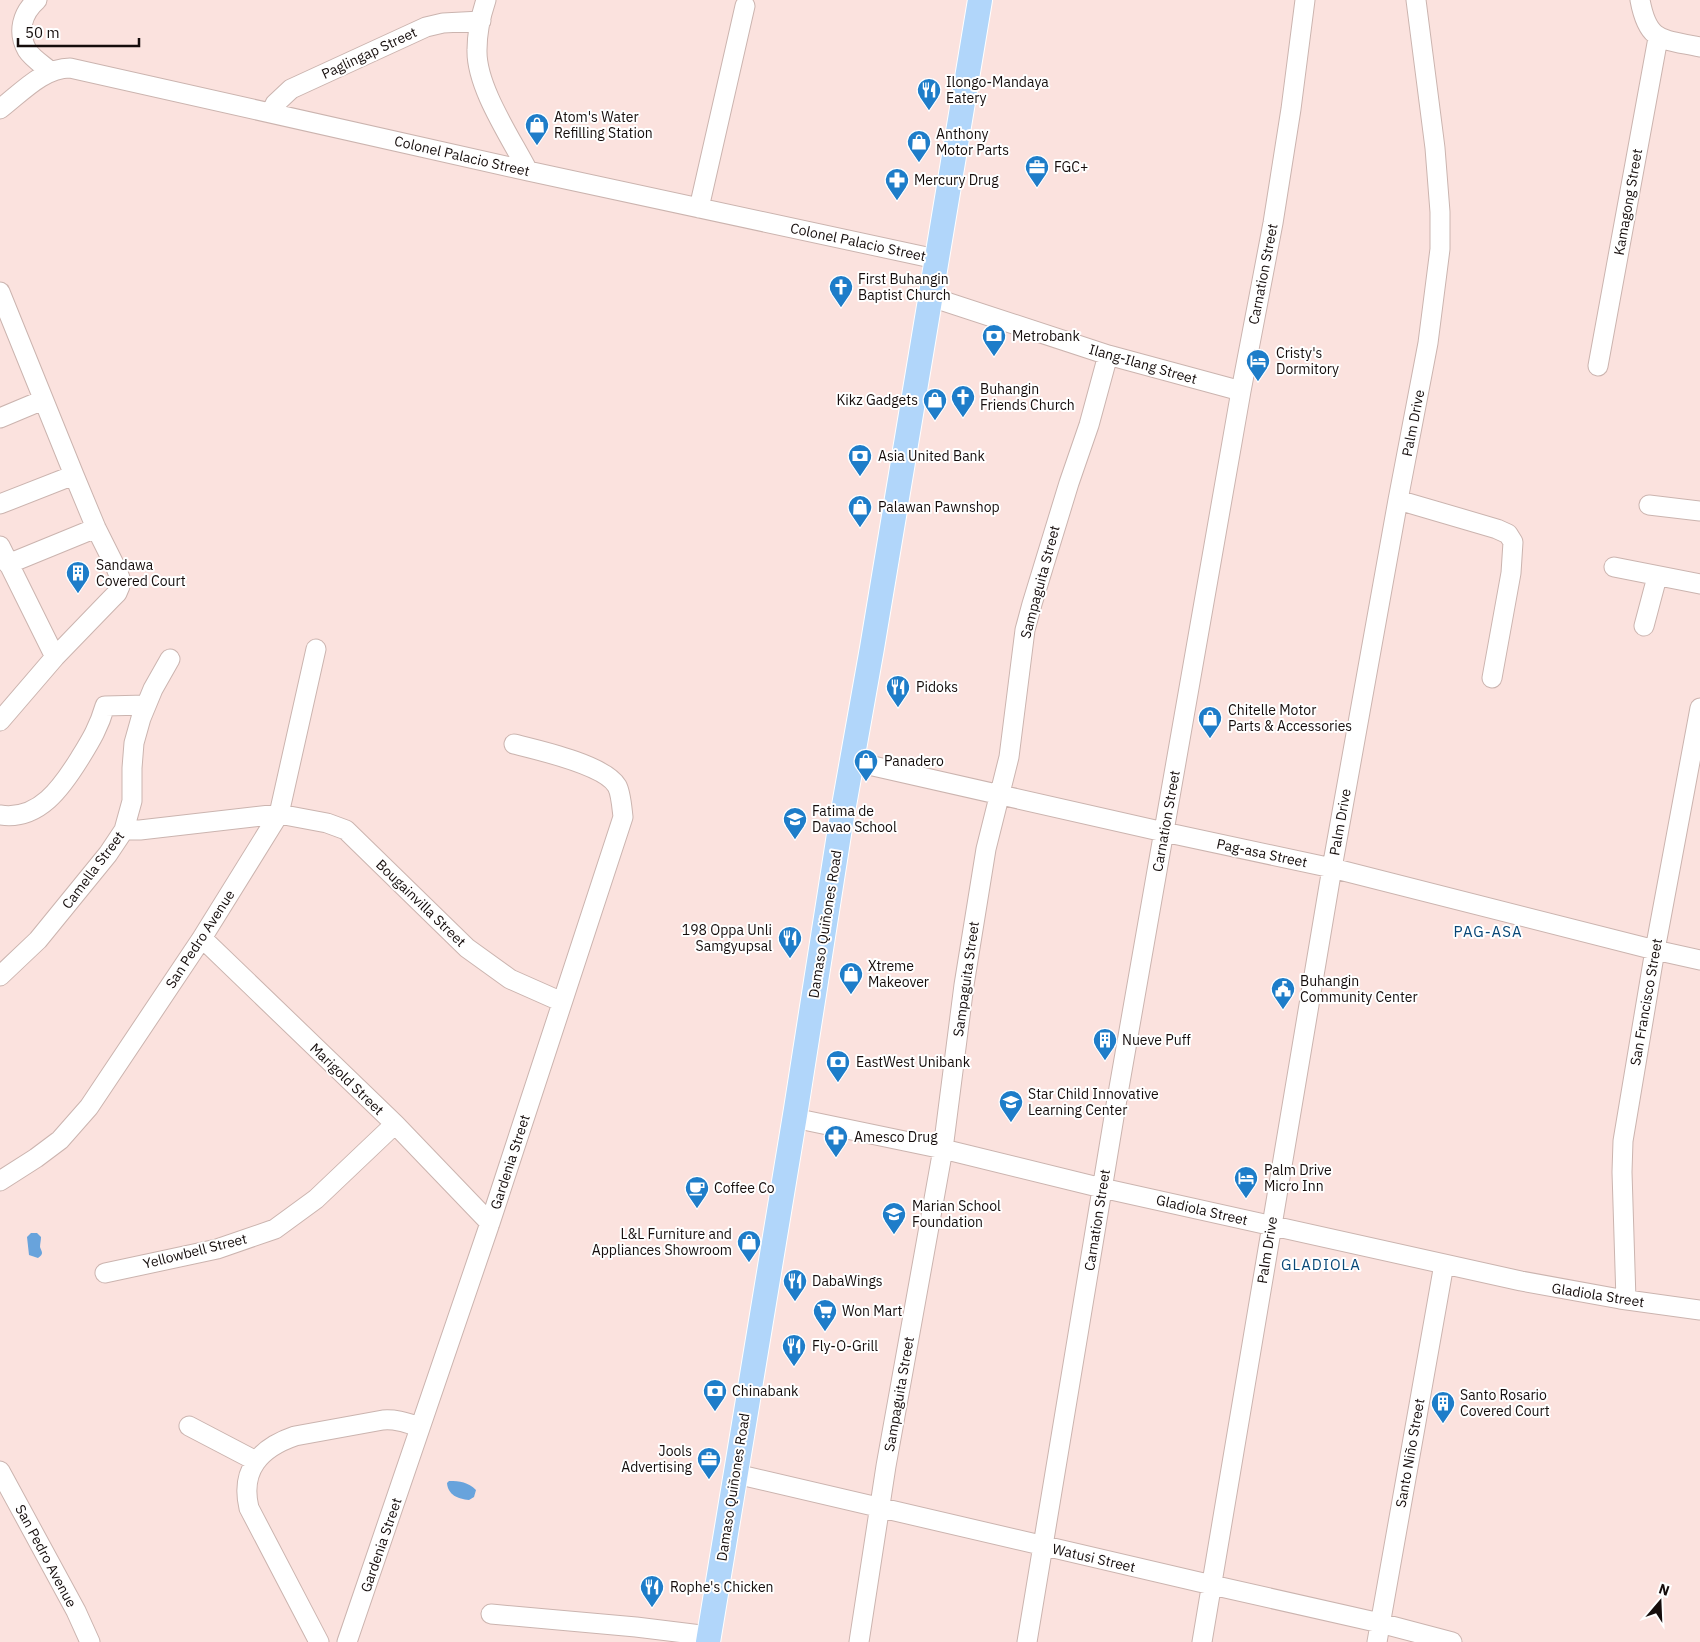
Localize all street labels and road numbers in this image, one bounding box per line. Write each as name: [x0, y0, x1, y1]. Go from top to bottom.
street label: Paglingap Street: [318, 23, 420, 83]
street label: Colonel Palacio Street: [393, 132, 531, 180]
street label: Kamagong Street: [1610, 147, 1646, 257]
street label: Colonel Palacio Street: [789, 219, 928, 265]
street label: Carnation Street: [1244, 222, 1282, 326]
street label: Ilang-Ilang Street: [1087, 340, 1199, 388]
street label: Palm Drive: [1398, 388, 1428, 458]
street label: Sampaguita Street: [1016, 523, 1064, 641]
street label: Carnation Street: [1148, 769, 1184, 873]
street label: Palm Drive: [1325, 787, 1355, 857]
street label: Camella Street: [58, 827, 128, 912]
street label: Pag-asa Street: [1215, 835, 1309, 871]
street label: Damaso Quiñones Road: [804, 849, 846, 999]
street label: Bougainvilla Street: [372, 855, 470, 951]
street label: San Pedro Avenue: [161, 886, 239, 992]
street label: Sampaguita Street: [949, 920, 983, 1038]
street label: San Francisco Street: [1626, 937, 1666, 1067]
street label: Marigold Street: [306, 1039, 388, 1119]
street label: Gardenia Street: [486, 1112, 534, 1212]
street label: Carnation Street: [1080, 1168, 1114, 1272]
street label: Gladiola Street: [1154, 1191, 1250, 1229]
street label: Palm Drive: [1253, 1215, 1281, 1285]
street label: Yellowbell Street: [141, 1229, 249, 1273]
street label: Gladiola Street: [1550, 1279, 1646, 1311]
street label: Sampaguita Street: [880, 1335, 918, 1453]
street label: Santo Niño Street: [1392, 1397, 1428, 1509]
street label: Damaso Quiñones Road: [712, 1412, 754, 1562]
street label: Gardenia Street: [356, 1495, 406, 1595]
street label: San Pedro Avenue: [11, 1502, 81, 1611]
street label: Watusi Street: [1051, 1540, 1137, 1576]

